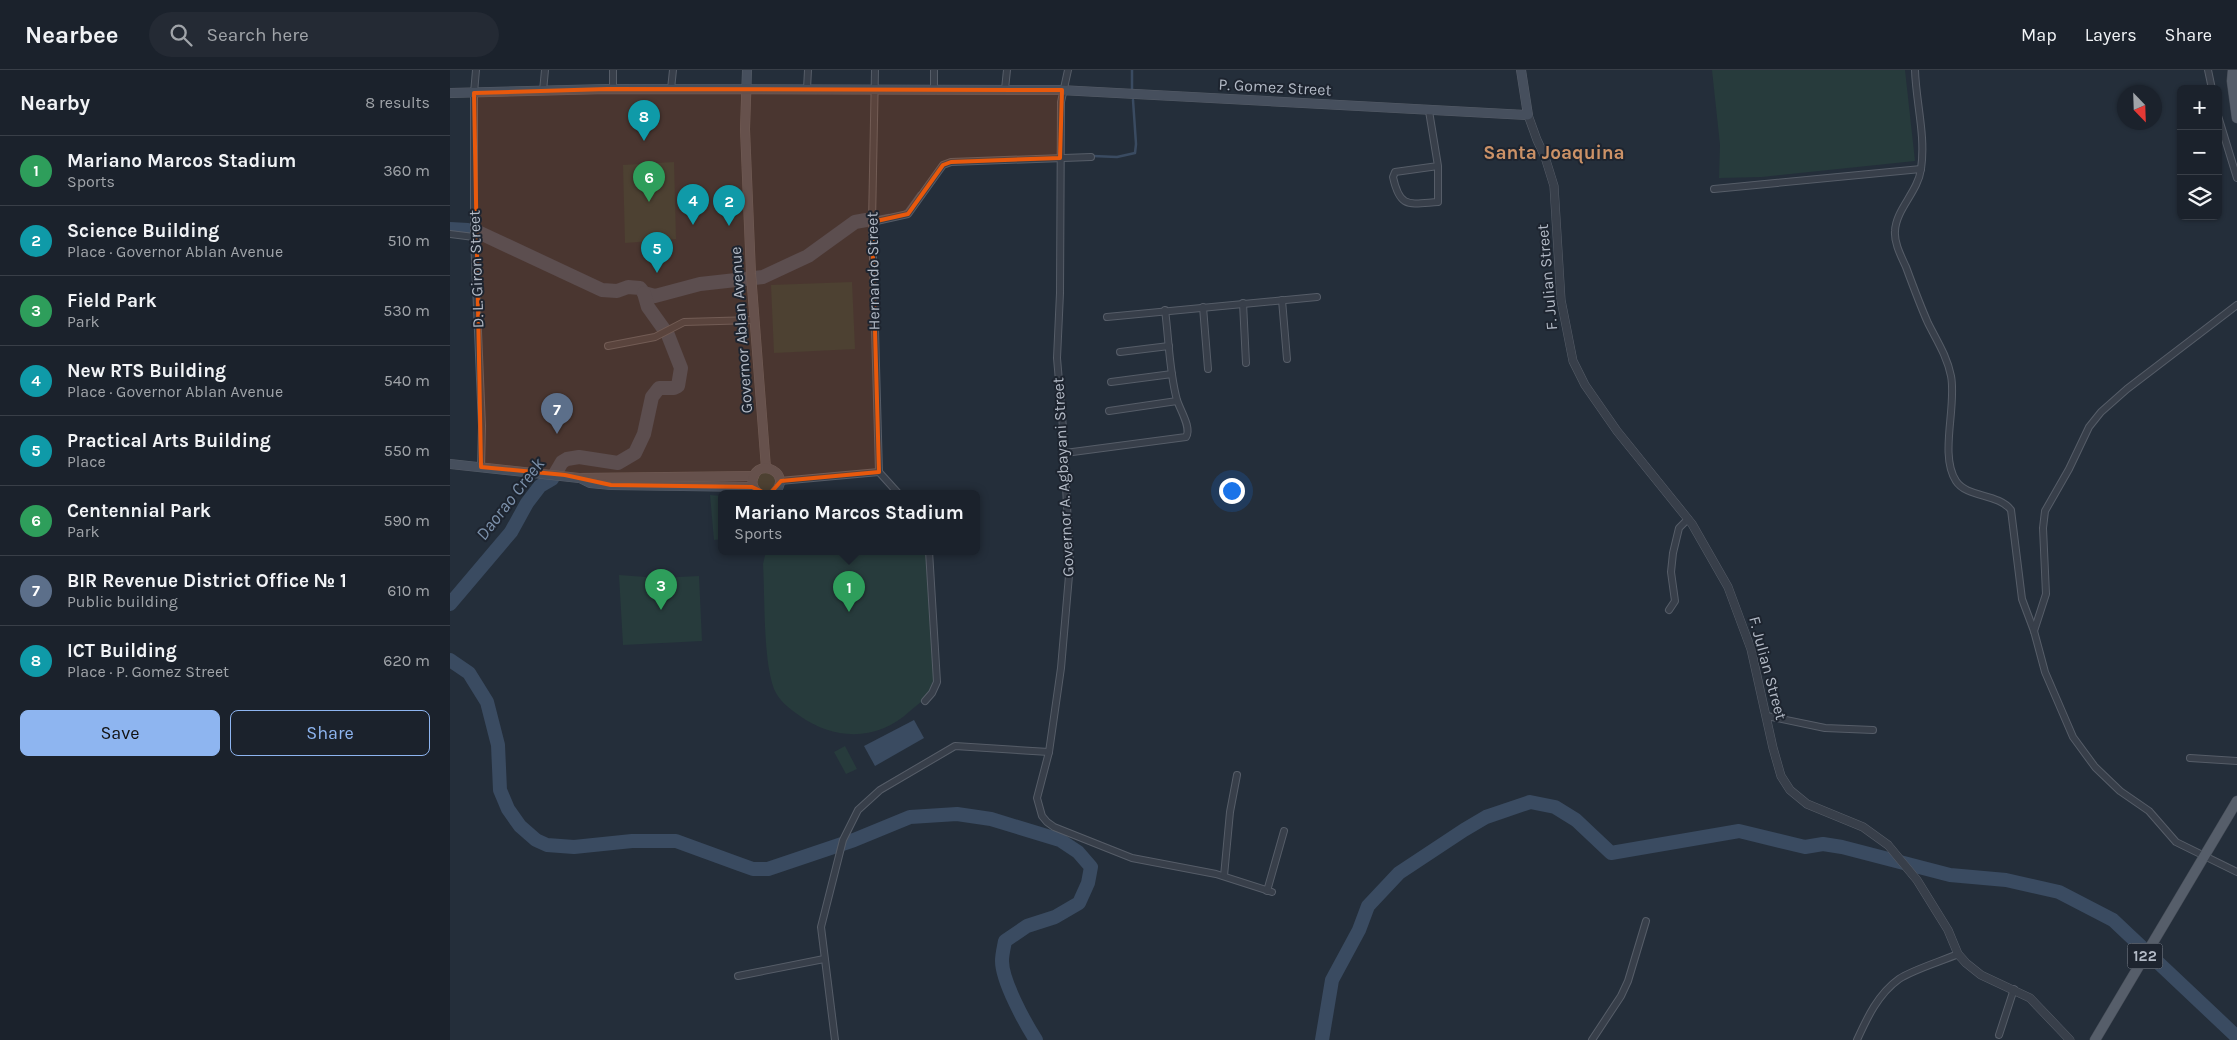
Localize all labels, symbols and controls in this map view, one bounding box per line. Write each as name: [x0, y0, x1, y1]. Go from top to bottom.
search box: [149, 12, 499, 57]
text: Nearbee: [25, 21, 119, 49]
icon: search: [167, 21, 195, 49]
text: Search here: [207, 24, 309, 46]
text: Map: [2021, 24, 2057, 46]
text: Layers: [2085, 24, 2137, 46]
text: Share: [2165, 24, 2212, 46]
street label: P. Gomez Street: [1218, 75, 1332, 99]
north arrow: [2117, 85, 2162, 130]
map controls: [2177, 85, 2222, 220]
button: +: [2177, 85, 2222, 130]
text: Nearby: [20, 91, 90, 115]
text: 8 results: [365, 93, 430, 112]
pin: 8: [628, 100, 660, 141]
button: −: [2177, 130, 2222, 175]
district label: Santa Joaquina: [1483, 142, 1625, 164]
text: Mariano Marcos Stadium: [67, 150, 296, 172]
text: 1: [33, 161, 39, 180]
text: 360 m: [383, 161, 430, 180]
pin: 6: [633, 161, 665, 202]
text: Sports: [67, 172, 115, 191]
button: layers: [2177, 175, 2222, 220]
pin: 4: [677, 184, 709, 225]
pin: 2: [713, 185, 745, 226]
street label: D. L. Giron Street: [464, 210, 488, 328]
street label: Hernando Street: [862, 211, 884, 331]
text: Science Building: [67, 220, 219, 242]
street label: F. Julian Street: [1533, 223, 1561, 331]
text: 2: [31, 231, 41, 250]
text: 510 m: [387, 231, 430, 250]
pin: 5: [641, 232, 673, 273]
text: Place · Governor Ablan Avenue: [67, 242, 283, 261]
street label: Governor Ablan Avenue: [726, 246, 756, 414]
text: Field Park: [67, 290, 157, 312]
text: 3: [31, 301, 41, 320]
text: 530 m: [383, 301, 430, 320]
text: Park: [67, 312, 99, 331]
text: New RTS Building: [67, 360, 226, 382]
text: 4: [31, 371, 41, 390]
text: 540 m: [384, 371, 430, 390]
street label: Governor A. Agbayani Street: [1048, 377, 1078, 577]
text: Place · Governor Ablan Avenue: [67, 382, 283, 401]
pin: 7: [541, 393, 573, 434]
text: Practical Arts Building: [67, 430, 271, 452]
text: 5: [31, 441, 41, 460]
text: 550 m: [384, 441, 430, 460]
text: Place: [67, 452, 106, 471]
water label: Daorao Creek: [471, 453, 550, 545]
your location: [1219, 478, 1245, 504]
popup: [718, 490, 980, 555]
text: Centennial Park: [67, 500, 211, 522]
text: Mariano Marcos Stadium: [734, 502, 964, 524]
text: 6: [31, 511, 41, 530]
text: 590 m: [383, 511, 430, 530]
text: Park: [67, 522, 99, 541]
text: Sports: [734, 524, 782, 543]
pin: 3: [645, 569, 677, 610]
text: BIR Revenue District Office № 1: [67, 570, 347, 592]
pin: 1: [833, 571, 865, 612]
text: 7: [32, 581, 40, 600]
text: 610 m: [387, 581, 430, 600]
text: Public building: [67, 592, 178, 611]
street label: F. Julian Street: [1745, 614, 1791, 722]
text: ICT Building: [67, 640, 177, 662]
text: 8: [31, 651, 41, 670]
text: 620 m: [383, 651, 430, 670]
text: Place · P. Gomez Street: [67, 662, 229, 681]
button: Save: [20, 710, 220, 756]
button: Share: [230, 710, 430, 756]
road number: 122: [2128, 944, 2162, 968]

